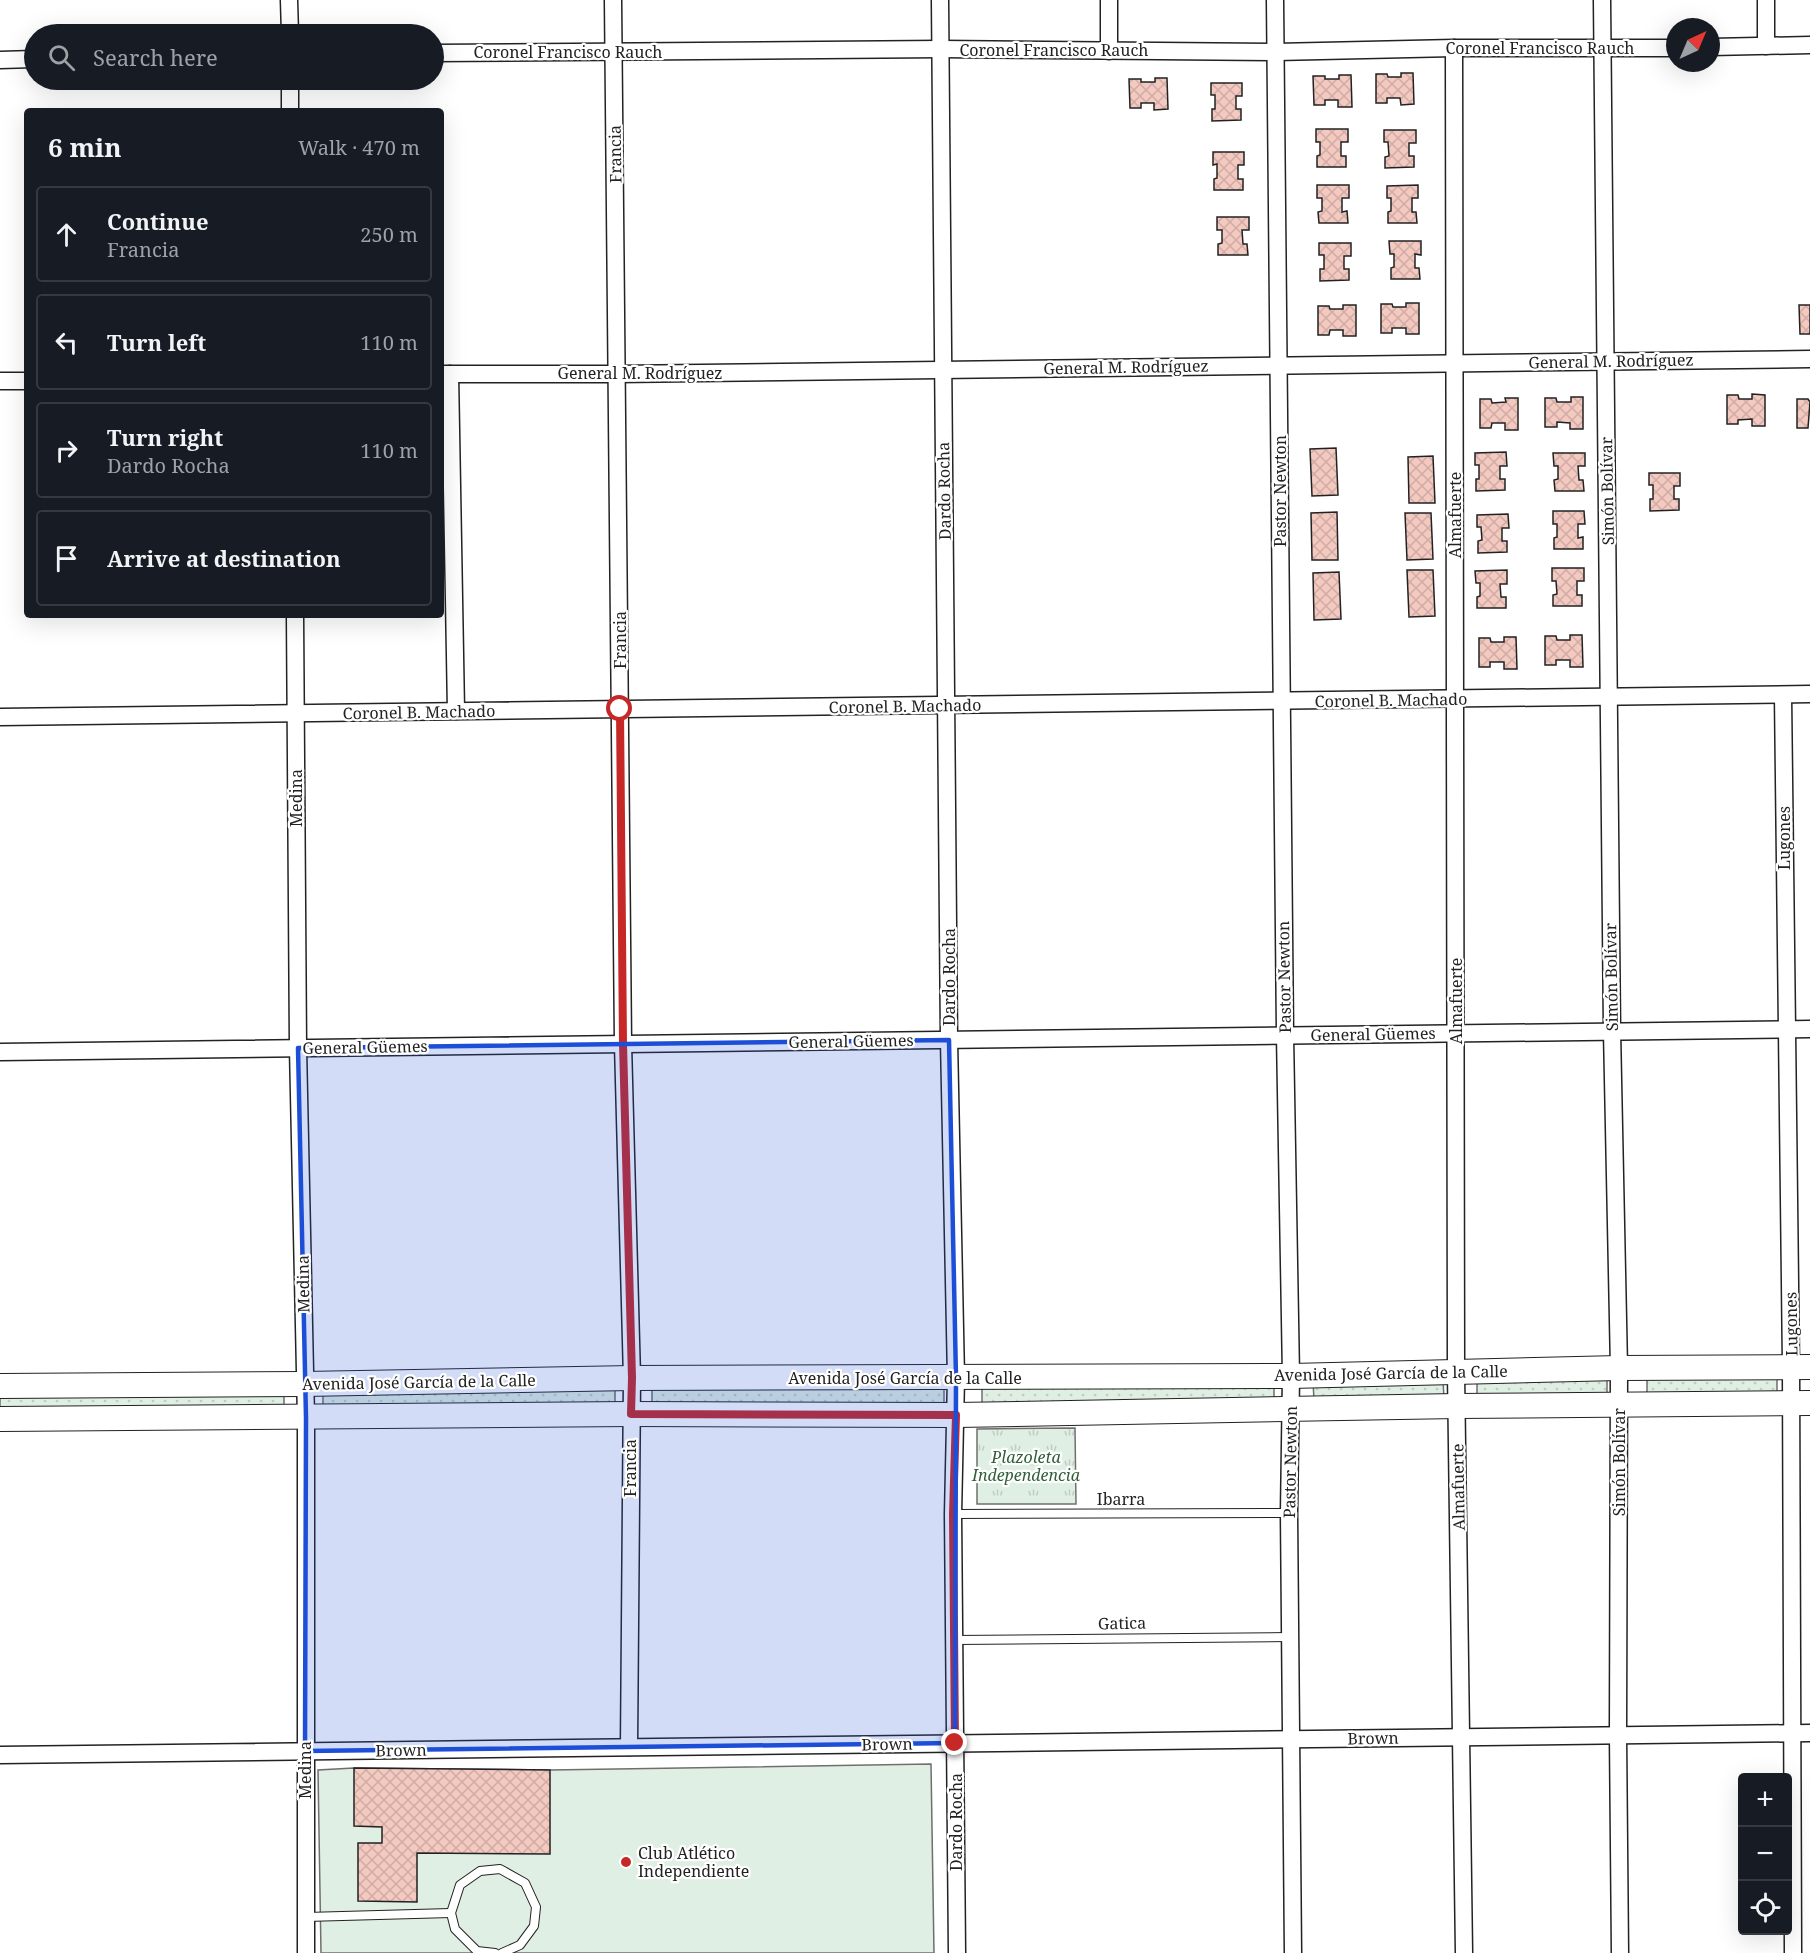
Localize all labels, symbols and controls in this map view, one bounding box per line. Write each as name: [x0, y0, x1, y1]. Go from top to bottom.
north arrow: [1666, 18, 1720, 72]
search box: [24, 24, 444, 90]
street label: Coronel Francisco Rauch: [1446, 37, 1634, 59]
street label: Coronel Francisco Rauch: [960, 39, 1148, 61]
icon: search: [45, 41, 78, 74]
street label: Coronel Francisco Rauch: [474, 41, 662, 63]
text: Search here: [93, 42, 218, 72]
street label: Francia: [603, 125, 627, 183]
text: 6 min: [48, 129, 122, 165]
text: Walk · 470 m: [298, 134, 420, 161]
text: Continue: [107, 206, 209, 236]
icon: ahead: [50, 218, 83, 251]
text: 250 m: [360, 221, 418, 248]
text: Francia: [107, 236, 179, 263]
icon: left: [50, 326, 83, 359]
text: Turn left: [107, 327, 206, 357]
text: 110 m: [360, 329, 418, 356]
street label: General M. Rodríguez: [1528, 349, 1694, 373]
street label: General M. Rodríguez: [1043, 355, 1209, 379]
street label: General M. Rodríguez: [557, 362, 723, 384]
text: Turn right: [107, 422, 223, 452]
icon: right: [50, 434, 83, 467]
street label: Pastor Newton: [1269, 435, 1291, 547]
street label: Simón Bolívar: [1595, 436, 1619, 545]
text: 110 m: [360, 437, 418, 464]
street label: Dardo Rocha: [932, 442, 956, 540]
text: Dardo Rocha: [107, 452, 230, 479]
street label: Almafuerte: [1444, 472, 1466, 558]
icon: arrive: [50, 542, 83, 575]
text: Arrive at destination: [107, 543, 341, 573]
street label: Francia: [609, 611, 631, 669]
street label: Coronel B. Machado: [1315, 688, 1467, 712]
street label: Coronel B. Machado: [829, 694, 981, 718]
route start: [606, 695, 632, 721]
street label: Coronel B. Machado: [343, 700, 495, 724]
street label: Medina: [285, 769, 307, 827]
street label: Lugones: [1773, 806, 1795, 870]
street label: Pastor Newton: [1272, 921, 1296, 1033]
street label: Simón Bolívar: [1599, 922, 1623, 1031]
street label: Dardo Rocha: [938, 928, 960, 1026]
street label: Almafuerte: [1445, 958, 1467, 1044]
street label: General Güemes: [1310, 1022, 1436, 1046]
street label: General Güemes: [788, 1029, 914, 1053]
street label: General Güemes: [302, 1035, 428, 1059]
street label: Medina: [291, 1255, 315, 1313]
street label: Lugones: [1779, 1292, 1803, 1356]
street label: Avenida José García de la Calle: [1274, 1360, 1508, 1386]
street label: Avenida José García de la Calle: [788, 1367, 1022, 1389]
street label: Avenida José García de la Calle: [302, 1369, 536, 1395]
street label: Pastor Newton: [1278, 1406, 1302, 1518]
street label: Simón Bolívar: [1608, 1407, 1630, 1516]
street label: Francia: [619, 1439, 641, 1497]
street label: Almafuerte: [1446, 1443, 1470, 1531]
park label: Plazoleta Independencia: [971, 1446, 1081, 1486]
street label: Ibarra: [1097, 1488, 1145, 1510]
street label: Gatica: [1098, 1612, 1146, 1634]
street label: Brown: [1347, 1727, 1399, 1749]
route end: [941, 1729, 967, 1755]
street label: Brown: [861, 1733, 913, 1755]
street label: Brown: [375, 1739, 427, 1761]
street label: Medina: [294, 1741, 316, 1799]
street label: Dardo Rocha: [945, 1773, 967, 1871]
map controls: [1738, 1773, 1792, 1935]
button: +: [1738, 1773, 1792, 1827]
button: −: [1738, 1827, 1792, 1881]
place label: Club Atlético Independiente: [638, 1842, 749, 1882]
marker: Club Atlético Independiente: [619, 1855, 633, 1869]
button: locate: [1738, 1881, 1792, 1935]

